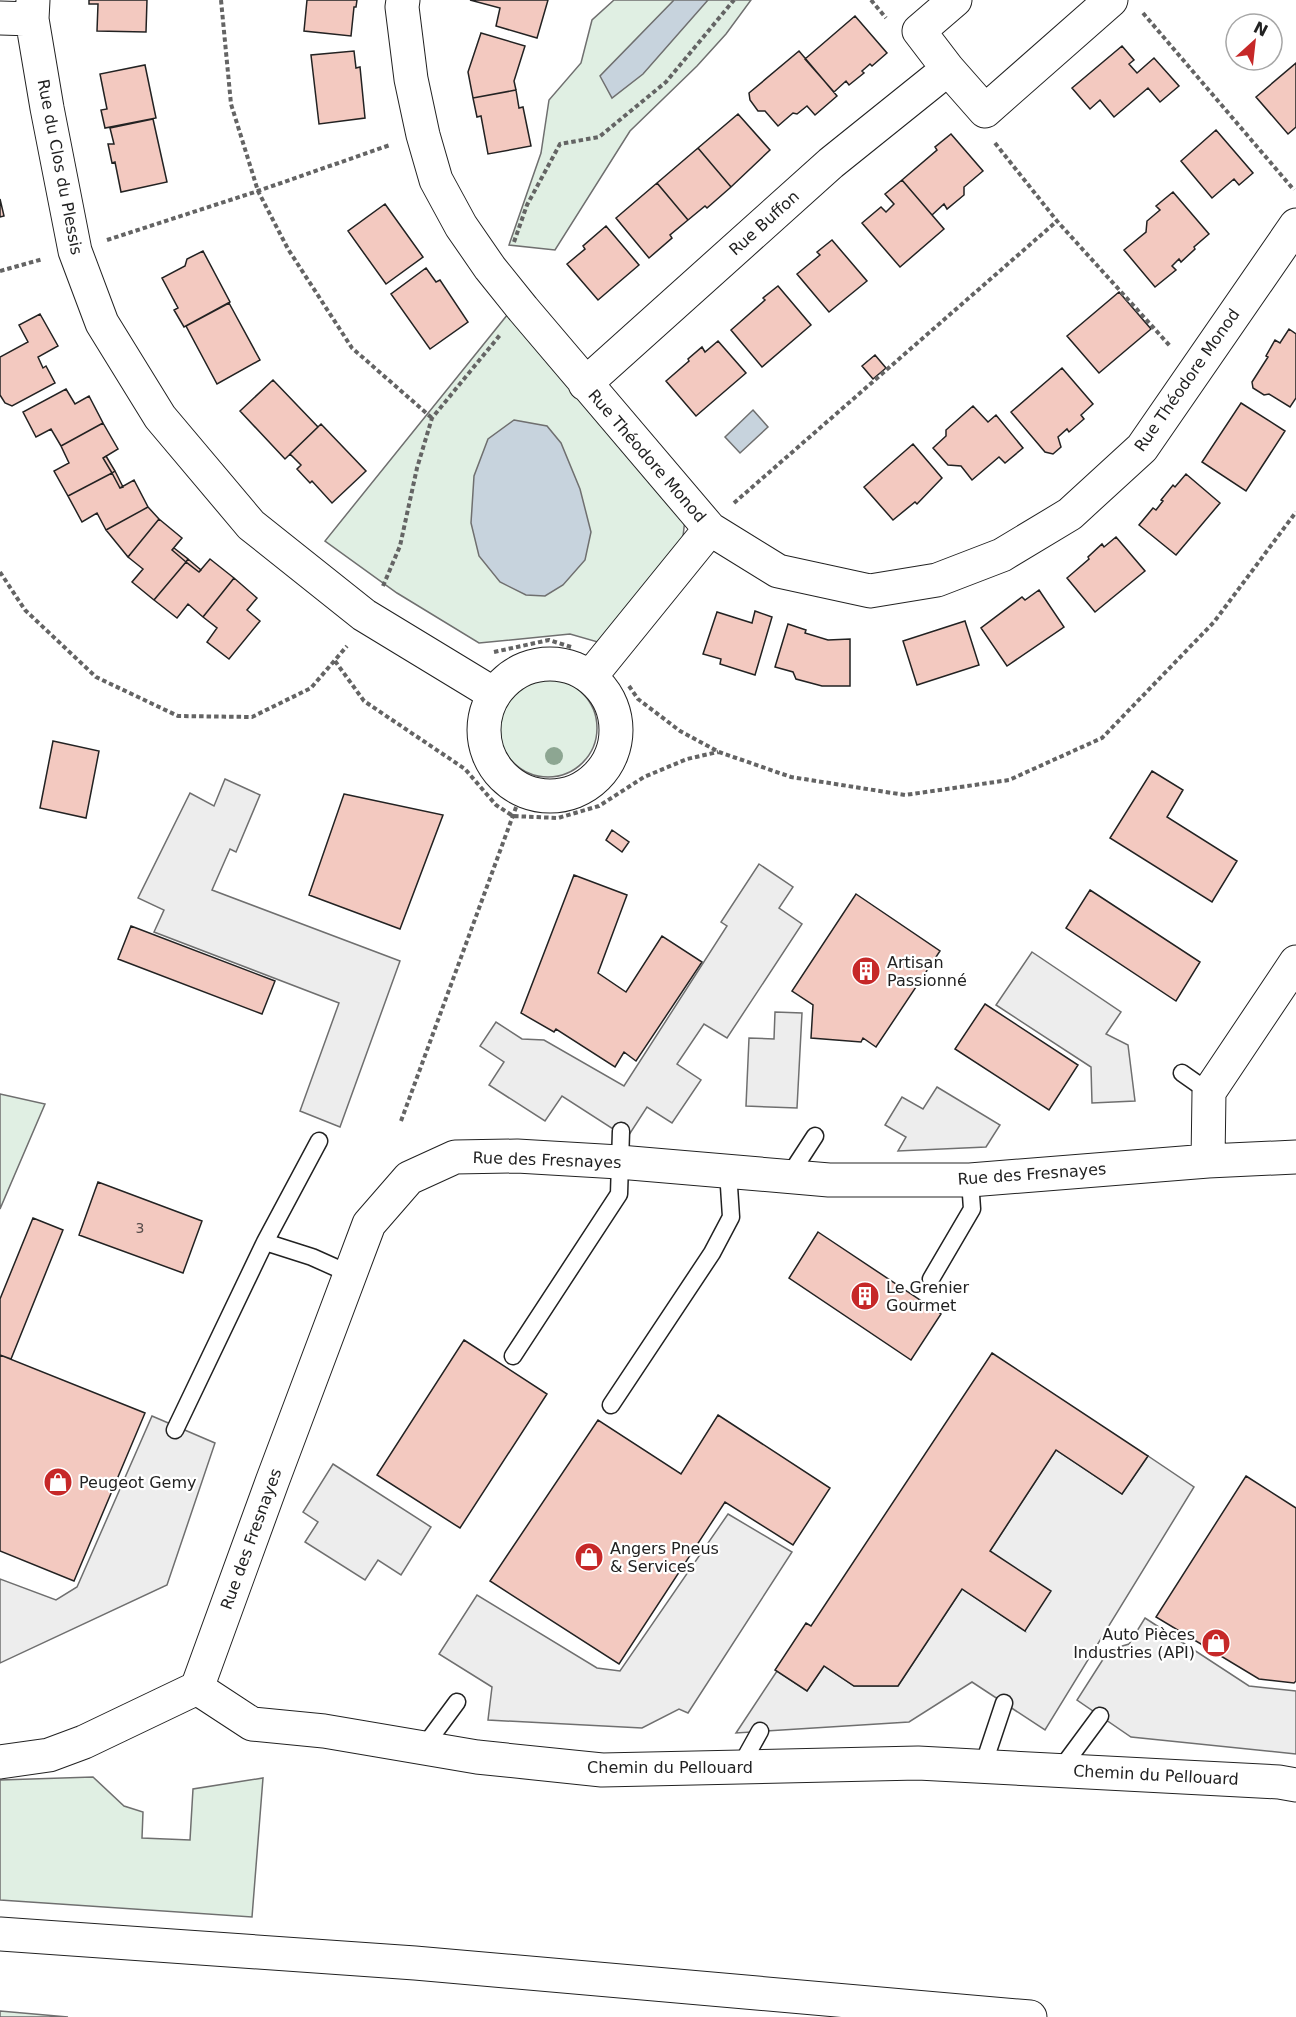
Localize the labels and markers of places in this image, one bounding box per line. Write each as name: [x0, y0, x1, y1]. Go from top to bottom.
place label: Artisan Passionné: [887, 953, 967, 990]
building icon: Artisan Passionné: [850, 955, 882, 987]
place label: Le Grenier Gourmet: [886, 1278, 969, 1315]
building icon: Le Grenier Gourmet: [849, 1280, 881, 1312]
shop icon: Peugeot Gemy: [42, 1466, 74, 1498]
place label: Peugeot Gemy: [79, 1473, 197, 1492]
place label: Angers Pneus & Services: [610, 1539, 719, 1576]
shop icon: Angers Pneus & Services: [573, 1541, 605, 1573]
place label: Auto Pièces Industries (API): [1073, 1625, 1195, 1662]
shop icon: Auto Pièces Industries (API): [1200, 1627, 1232, 1659]

